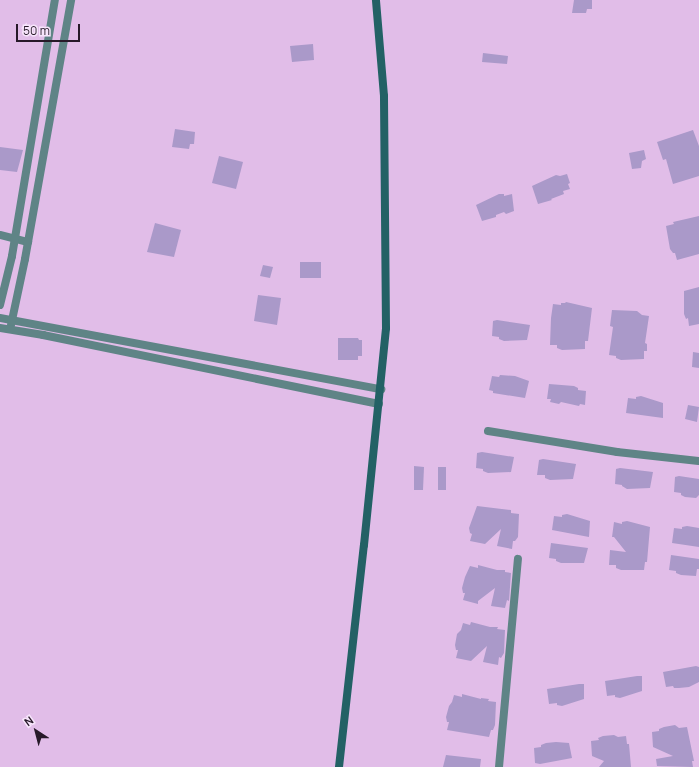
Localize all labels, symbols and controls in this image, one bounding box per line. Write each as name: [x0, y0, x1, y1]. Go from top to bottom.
scale bar: [18, 16, 82, 42]
text: 50 m: [23, 22, 50, 39]
north arrow: [16, 711, 56, 751]
text: N: [21, 712, 36, 729]

